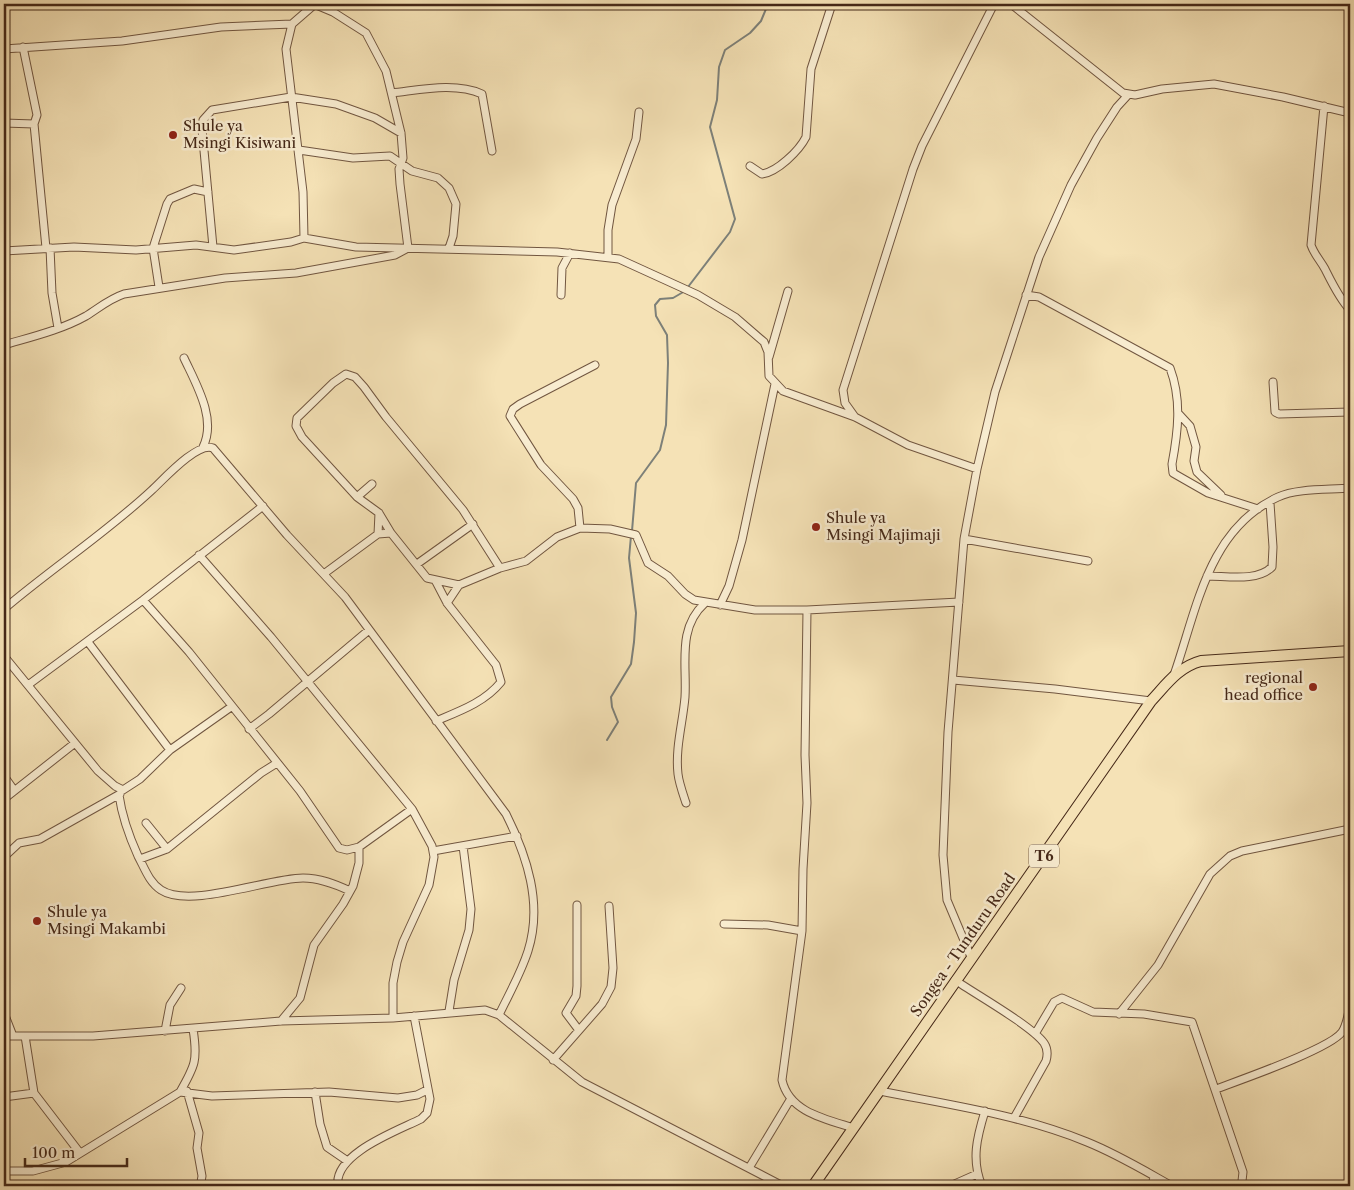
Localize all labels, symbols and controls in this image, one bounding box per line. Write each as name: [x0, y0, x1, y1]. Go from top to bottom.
place label: Shule ya Msingi Kisiwani: [183, 116, 296, 152]
marker: Shule ya Msingi Kisiwani: [167, 129, 179, 141]
place label: Shule ya Msingi Majimaji: [826, 508, 941, 544]
marker: Shule ya Msingi Majimaji: [810, 521, 822, 533]
place label: regional head office: [1224, 668, 1304, 704]
marker: regional head office: [1307, 681, 1319, 693]
road number: T6: [1029, 844, 1059, 868]
street label: Songea - Tunduru Road: [906, 869, 1019, 1020]
place label: Shule ya Msingi Makambi: [47, 902, 166, 938]
marker: Shule ya Msingi Makambi: [31, 915, 43, 927]
scale bar: [25, 1135, 128, 1167]
text: 100 m: [32, 1143, 75, 1162]

